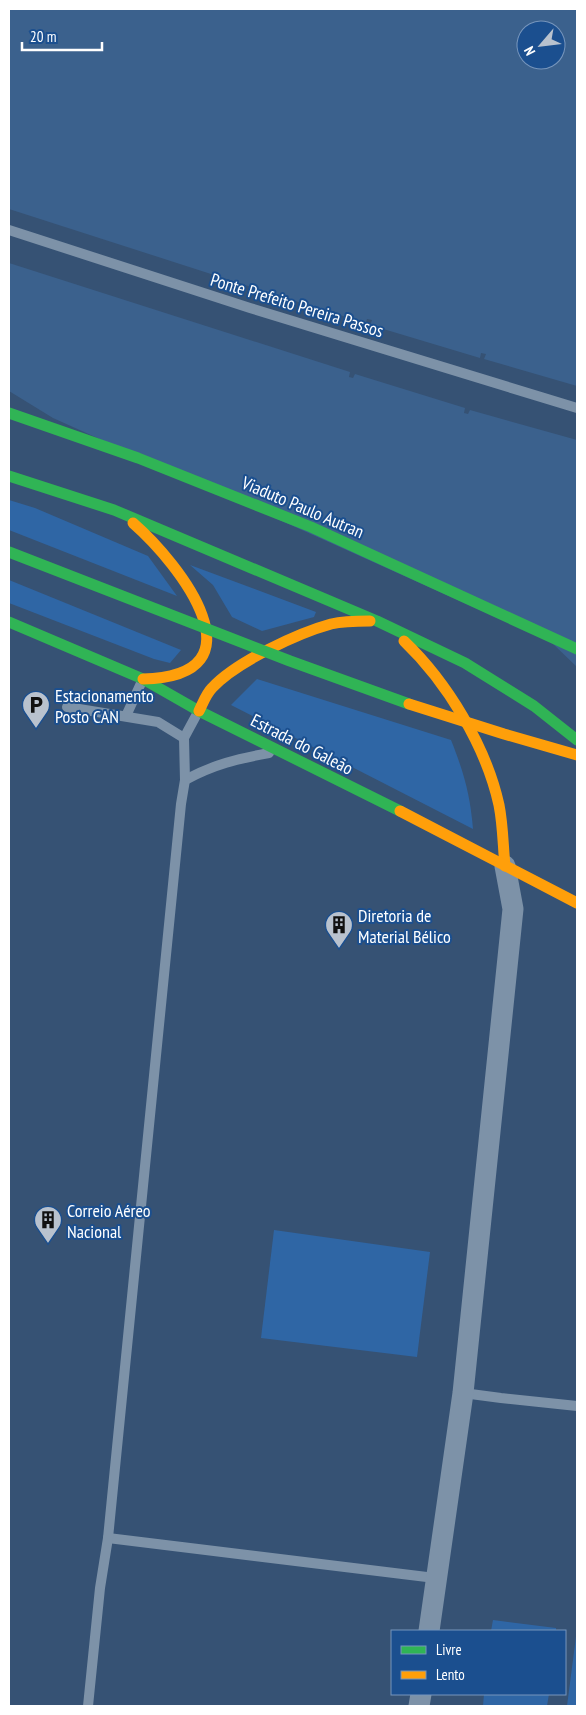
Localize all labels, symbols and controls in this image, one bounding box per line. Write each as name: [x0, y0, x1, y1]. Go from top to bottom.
scale bar: [22, 20, 102, 52]
north arrow: [516, 20, 566, 70]
text: 20 m: [30, 27, 56, 46]
text: N: [520, 44, 539, 59]
street label: Ponte Prefeito Pereira Passos: [208, 268, 386, 342]
street label: Viaduto Paulo Autran: [237, 470, 368, 543]
place label: Estacionamento Posto CAN: [55, 684, 154, 728]
parking icon: Estacionamento Posto CAN: [21, 690, 51, 729]
street label: Estrada do Galeão: [247, 708, 357, 780]
place label: Diretoria de Material Bélico: [358, 904, 451, 948]
building icon: Diretoria de Material Bélico: [324, 910, 354, 949]
place label: Correio Aéreo Nacional: [67, 1199, 151, 1243]
building icon: Correio Aéreo Nacional: [33, 1205, 63, 1244]
legend: [391, 1630, 566, 1695]
text: Livre: [436, 1640, 462, 1659]
text: Lento: [436, 1665, 465, 1684]

